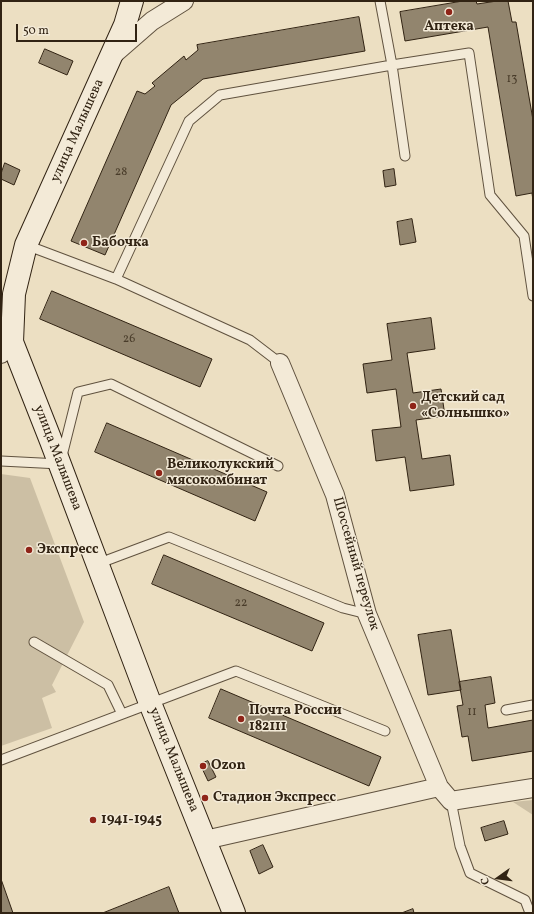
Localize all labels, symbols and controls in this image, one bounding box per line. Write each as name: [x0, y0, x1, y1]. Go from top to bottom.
marker: Аптека: [444, 7, 454, 17]
scale bar: [18, 16, 139, 42]
place label: Аптека: [424, 19, 474, 35]
text: 50 m: [23, 23, 49, 39]
house number: 13: [507, 73, 517, 87]
street label: улица Малышева: [48, 77, 108, 185]
house number: 28: [115, 166, 127, 180]
place label: Бабочка: [92, 235, 149, 251]
marker: Бабочка: [79, 238, 89, 248]
house number: 26: [123, 333, 135, 347]
place label: Детский сад «Солнышко»: [421, 390, 510, 422]
marker: Детский сад «Солнышко»: [408, 401, 418, 411]
street label: улица Малышева: [29, 403, 85, 513]
place label: Великолукский мясокомбинат: [167, 457, 274, 490]
marker: Великолукский мясокомбинат: [154, 468, 164, 478]
street label: Шоссейный переулок: [328, 495, 382, 633]
place label: Экспресс: [37, 542, 99, 558]
marker: Экспресс: [24, 545, 34, 555]
house number: 22: [235, 597, 247, 611]
place label: Почта России 182111: [249, 703, 342, 736]
street label: улица Малышева: [144, 705, 202, 815]
house number: 11: [467, 706, 477, 720]
marker: Почта России 182111: [236, 714, 246, 724]
place label: Ozon: [211, 758, 246, 774]
marker: Ozon: [198, 761, 208, 771]
place label: Стадион Экспресс: [213, 790, 336, 806]
marker: Стадион Экспресс: [200, 793, 210, 803]
place label: 1941-1945: [101, 812, 162, 828]
marker: 1941-1945: [88, 815, 98, 825]
north arrow: [478, 858, 518, 898]
text: С: [478, 876, 494, 886]

